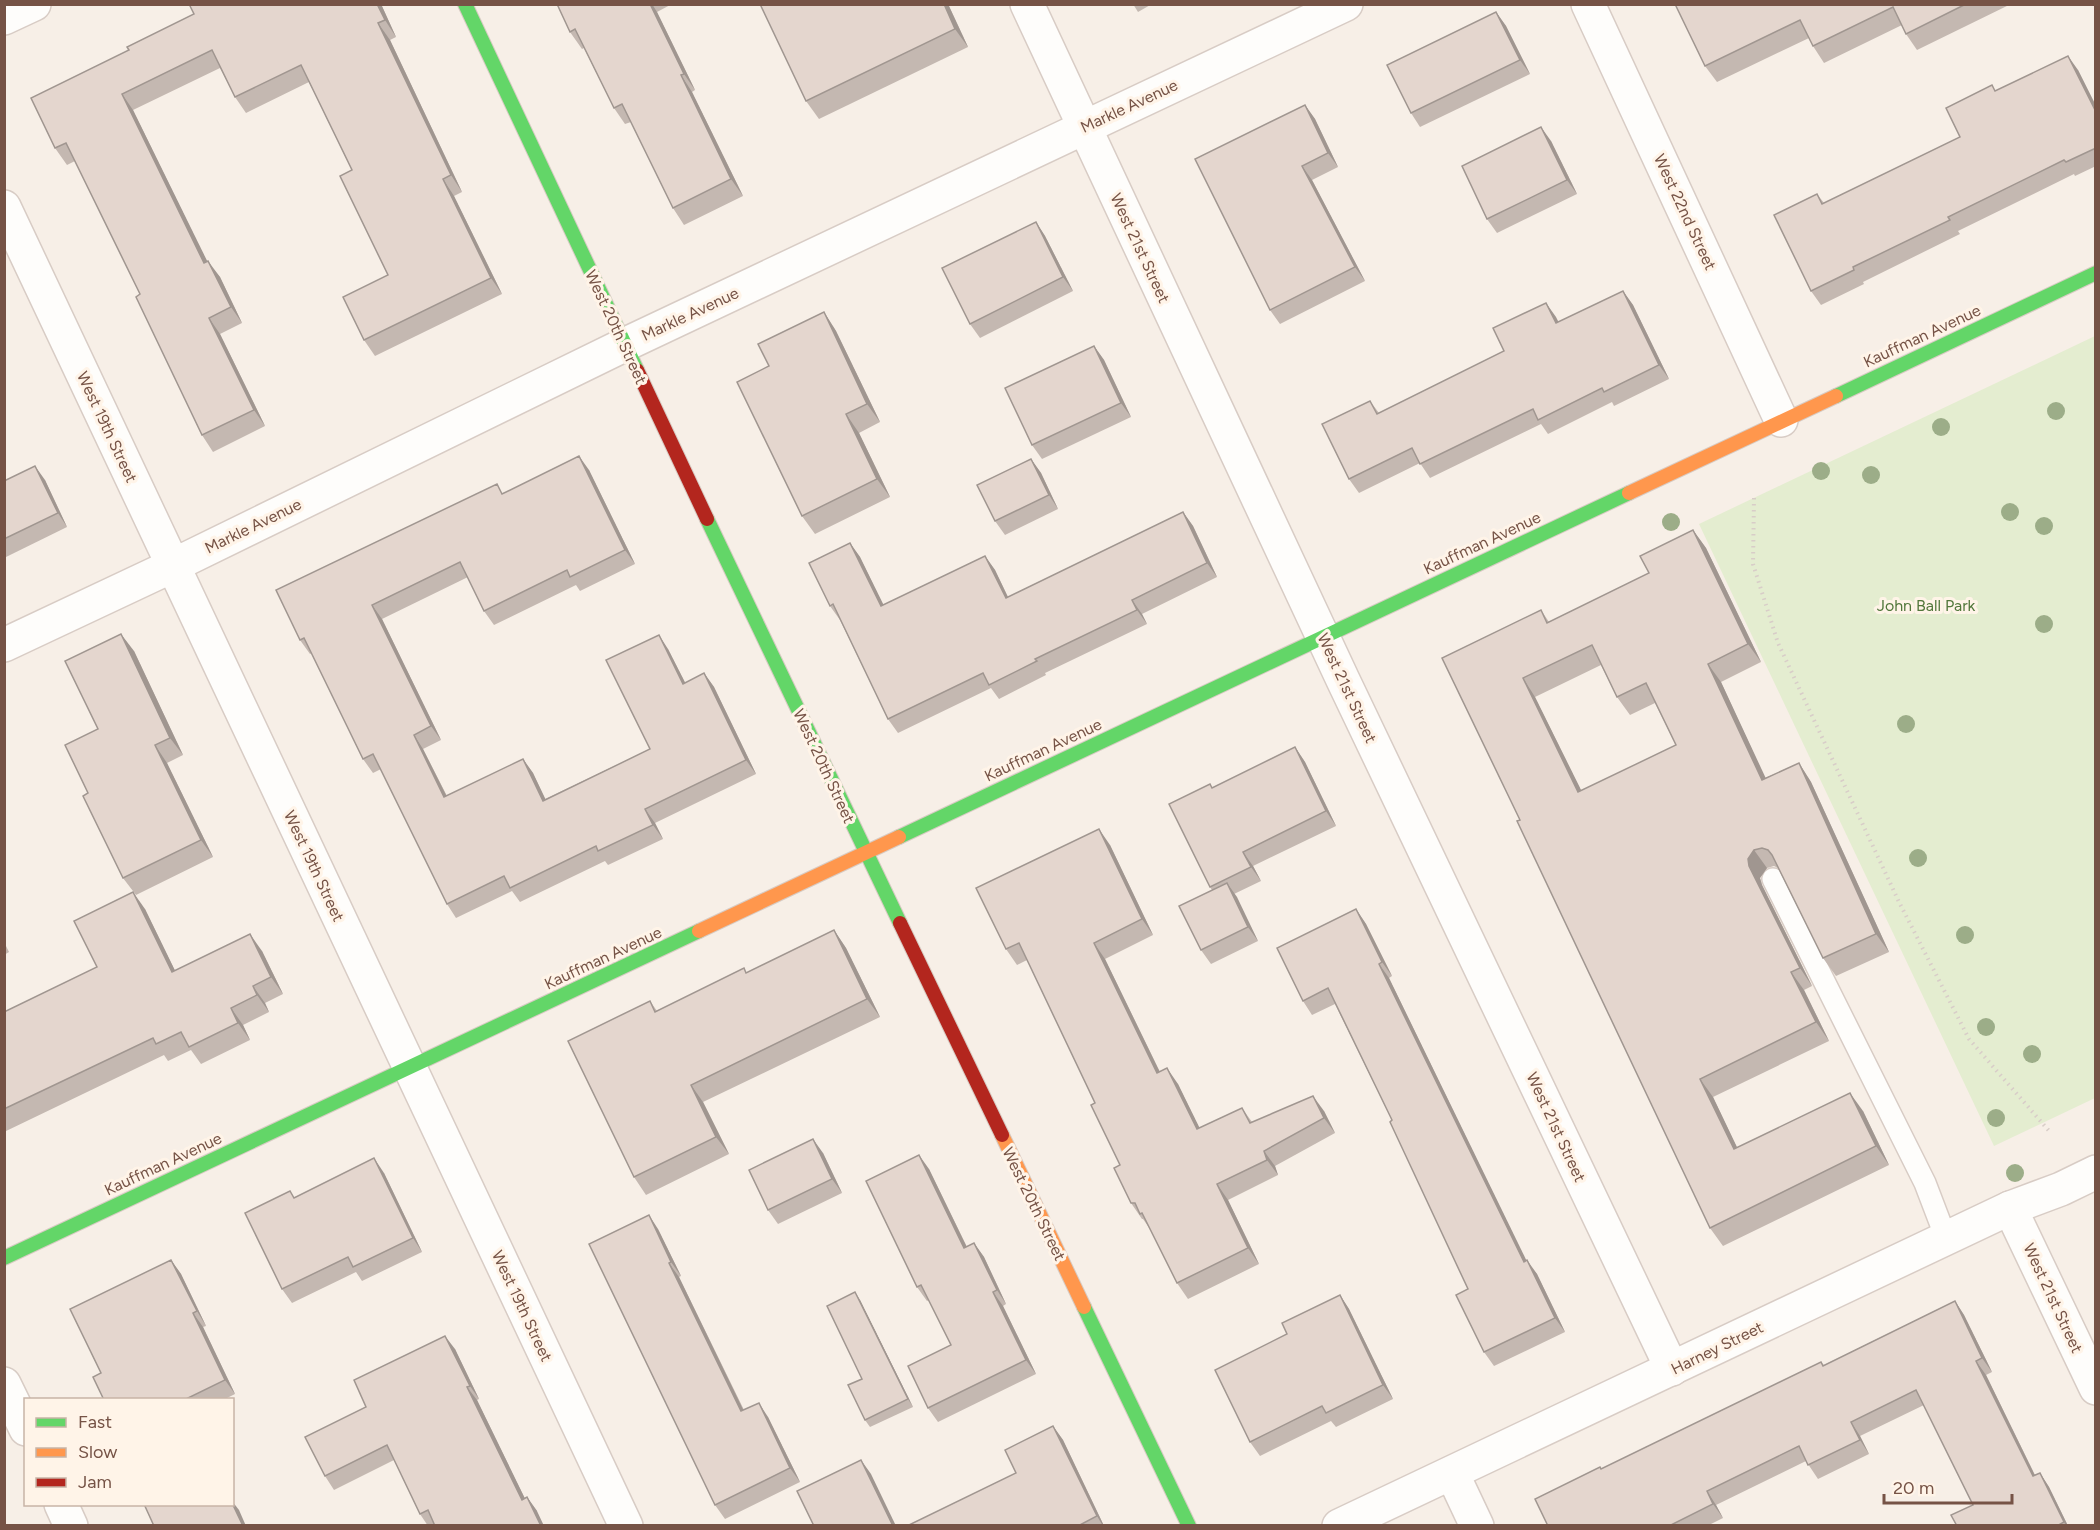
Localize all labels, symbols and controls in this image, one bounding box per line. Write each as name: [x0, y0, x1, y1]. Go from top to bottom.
street label: Markle Avenue: [1077, 75, 1181, 137]
street label: West 22nd Street: [1650, 151, 1720, 273]
street label: West 21st Street: [1106, 190, 1174, 306]
street label: West 20th Street: [581, 267, 651, 387]
street label: Markle Avenue: [638, 283, 742, 345]
street label: Kauffman Avenue: [1860, 300, 1984, 372]
street label: West 19th Street: [73, 368, 141, 486]
street label: Markle Avenue: [202, 494, 305, 558]
street label: Kauffman Avenue: [1420, 507, 1544, 579]
park label: John Ball Park: [1877, 596, 1976, 615]
street label: West 21st Street: [1313, 630, 1381, 746]
street label: West 20th Street: [789, 706, 859, 826]
street label: Kauffman Avenue: [981, 714, 1105, 786]
street label: West 19th Street: [280, 807, 348, 925]
street label: Kauffman Avenue: [541, 922, 665, 994]
street label: West 21st Street: [1522, 1069, 1590, 1185]
street label: Kauffman Avenue: [101, 1128, 225, 1200]
street label: West 20th Street: [998, 1144, 1070, 1264]
street label: West 21st Street: [2019, 1240, 2087, 1356]
street label: West 19th Street: [488, 1247, 556, 1365]
street label: Harney Street: [1668, 1317, 1766, 1379]
legend: [24, 1398, 234, 1506]
text: Fast: [78, 1411, 112, 1433]
text: Slow: [78, 1441, 117, 1463]
scale bar: [1884, 1467, 2012, 1505]
text: Jam: [78, 1471, 112, 1493]
text: 20 m: [1893, 1477, 1934, 1499]

